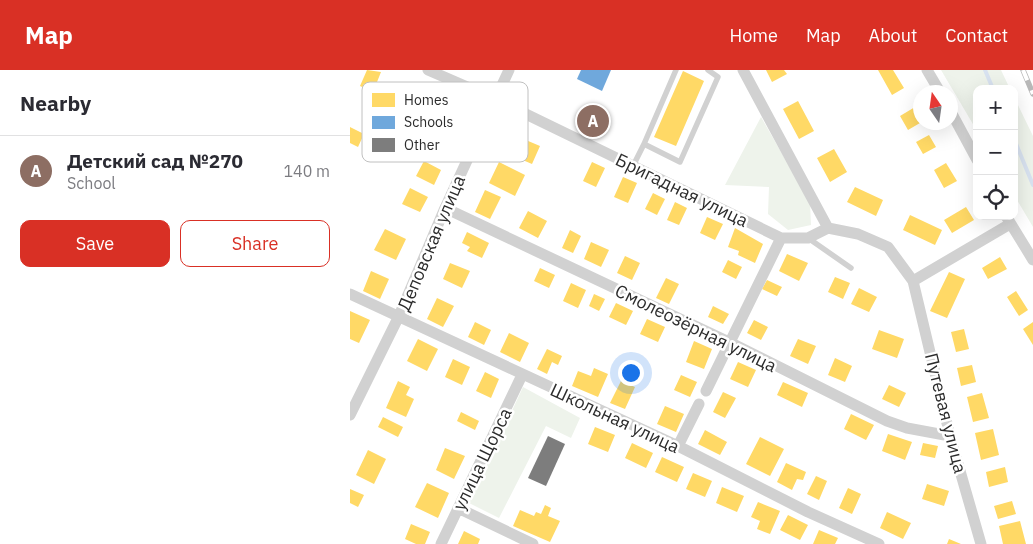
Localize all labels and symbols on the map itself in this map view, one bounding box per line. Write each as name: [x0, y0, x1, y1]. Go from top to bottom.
legend: [362, 82, 528, 162]
north arrow: [913, 85, 958, 130]
text: Homes: [404, 91, 449, 109]
pin: A: [577, 102, 609, 140]
text: Schools: [404, 113, 454, 131]
text: Other: [404, 136, 440, 154]
street label: Бригадная улица: [612, 148, 752, 232]
street label: Деповская улица: [392, 171, 470, 314]
street label: Смолеозёрная улица: [611, 279, 781, 377]
street label: Путевая улица: [920, 351, 972, 476]
your location: [618, 360, 644, 386]
street label: Школьная улица: [547, 378, 684, 458]
street label: улица Щорса: [447, 404, 517, 514]

